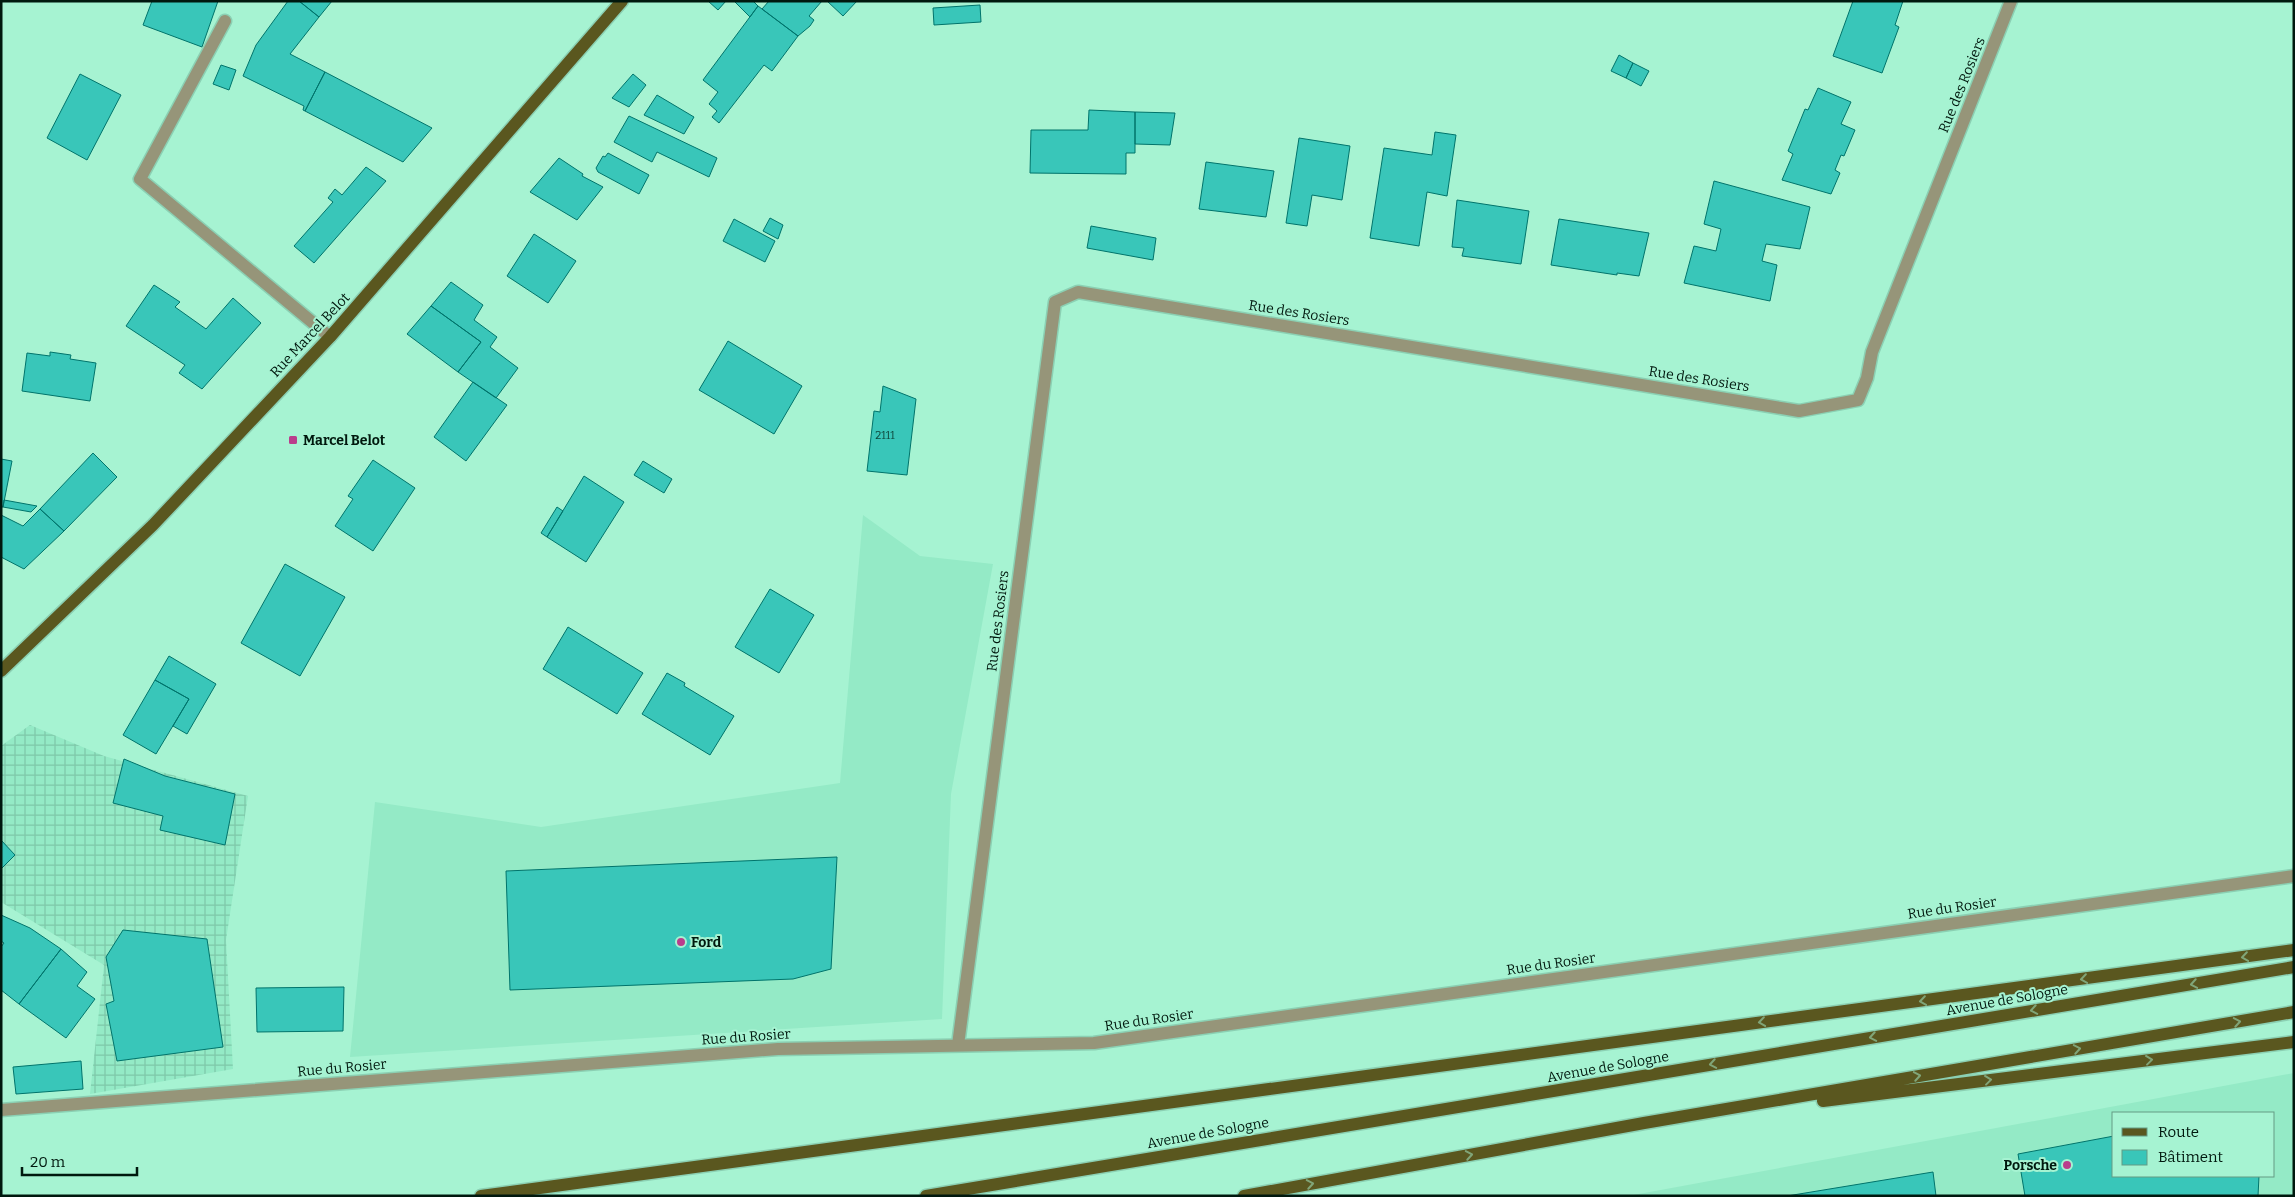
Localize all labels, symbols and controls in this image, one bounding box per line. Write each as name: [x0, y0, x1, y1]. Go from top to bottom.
street label: Rue des Rosiers: [1935, 35, 1989, 135]
street label: Rue Marcel Belot: [267, 289, 353, 381]
street label: Rue des Rosiers: [1247, 297, 1351, 329]
street label: Rue des Rosiers: [1647, 363, 1751, 395]
house number: 2111: [875, 429, 895, 442]
place label: Marcel Belot: [303, 432, 386, 449]
marker: Marcel Belot: [287, 434, 299, 446]
street label: Rue des Rosiers: [983, 569, 1013, 673]
street label: Rue du Rosier: [1906, 893, 1998, 923]
place label: Ford: [691, 934, 722, 951]
marker: Ford: [675, 936, 687, 948]
street label: Rue du Rosier: [1505, 949, 1597, 979]
one-way arrow: [2241, 951, 2250, 961]
one-way arrow: [2080, 973, 2089, 983]
one-way arrow: [2190, 978, 2198, 988]
street label: Avenue de Sologne: [1945, 981, 2069, 1019]
one-way arrow: [1919, 995, 1928, 1005]
street label: Rue du Rosier: [1103, 1005, 1195, 1035]
one-way arrow: [2029, 1005, 2038, 1015]
one-way arrow: [1758, 1017, 1767, 1027]
one-way arrow: [2233, 1017, 2241, 1027]
street label: Rue du Rosier: [701, 1025, 791, 1049]
one-way arrow: [1869, 1032, 1878, 1042]
one-way arrow: [2072, 1044, 2081, 1054]
street label: Avenue de Sologne: [1546, 1048, 1670, 1086]
one-way arrow: [2146, 1055, 2154, 1066]
street label: Rue du Rosier: [297, 1056, 387, 1080]
one-way arrow: [1709, 1059, 1717, 1069]
one-way arrow: [1912, 1072, 1921, 1082]
one-way arrow: [1984, 1075, 1992, 1086]
legend: [2112, 1112, 2275, 1177]
street label: Avenue de Sologne: [1146, 1114, 1270, 1152]
text: Route: [2158, 1123, 2199, 1141]
scale bar: [22, 1144, 138, 1176]
text: Bâtiment: [2158, 1148, 2223, 1166]
one-way arrow: [1465, 1150, 1474, 1160]
text: 20 m: [30, 1153, 66, 1171]
place label: Porsche: [2004, 1157, 2057, 1174]
marker: Porsche: [2061, 1159, 2073, 1171]
one-way arrow: [1305, 1179, 1314, 1189]

